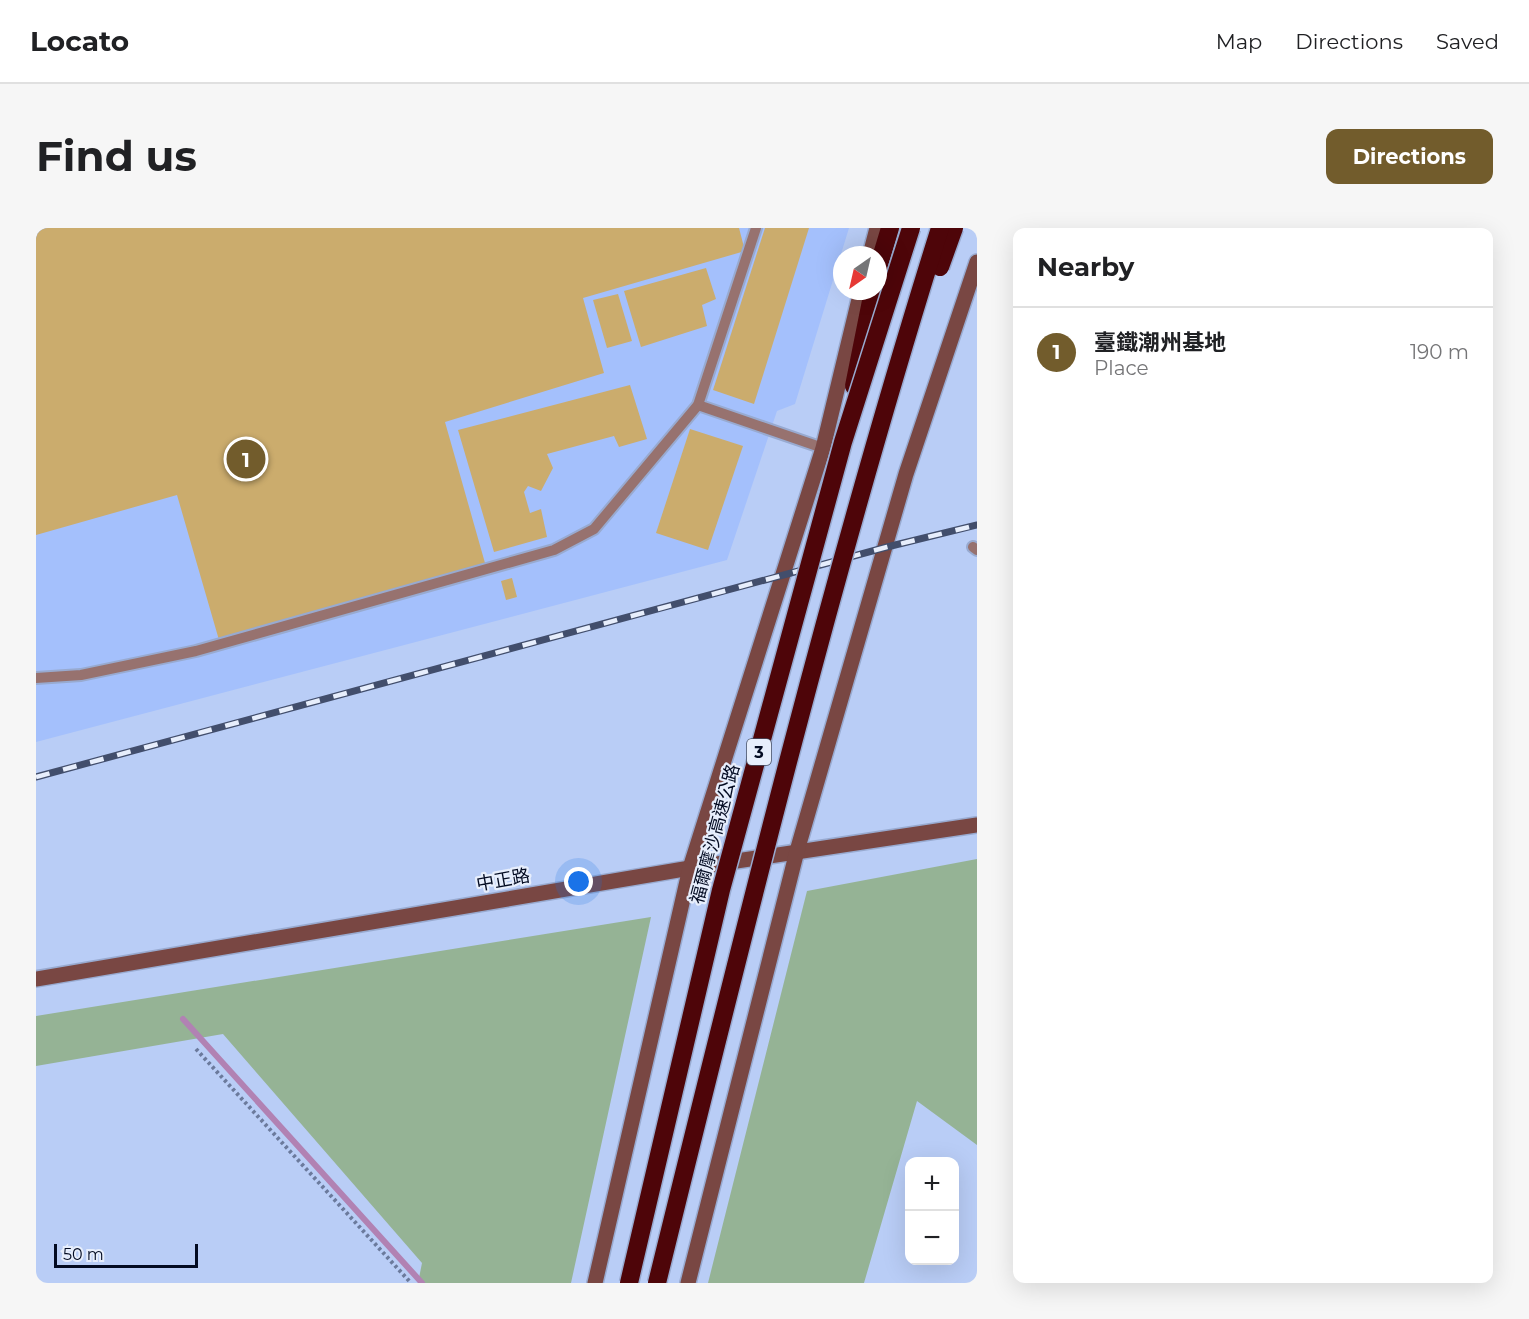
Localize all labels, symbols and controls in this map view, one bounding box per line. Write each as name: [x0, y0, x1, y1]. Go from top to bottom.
text: Locato: [30, 24, 129, 58]
text: Map: [1216, 29, 1262, 54]
text: Directions: [1295, 29, 1403, 54]
text: Saved: [1436, 29, 1499, 54]
button: Directions: [1326, 129, 1493, 184]
text: Find us: [36, 130, 197, 182]
north arrow: [833, 246, 887, 300]
text: Nearby: [1037, 251, 1134, 283]
text: 臺鐵潮州基地: [1094, 329, 1226, 356]
text: 1: [1053, 340, 1060, 364]
text: 190 m: [1410, 340, 1469, 364]
text: Place: [1094, 356, 1149, 380]
pin: 1: [226, 436, 266, 482]
road number: 3: [747, 739, 771, 765]
street label: 福爾摩沙高速公路: [686, 762, 744, 906]
street label: 中正路: [475, 864, 531, 896]
your location: [564, 867, 593, 896]
map controls: [905, 1157, 959, 1265]
button: +: [905, 1157, 959, 1211]
button: −: [905, 1211, 959, 1265]
scale bar: [54, 1241, 198, 1268]
text: 50 m: [63, 1245, 104, 1264]

